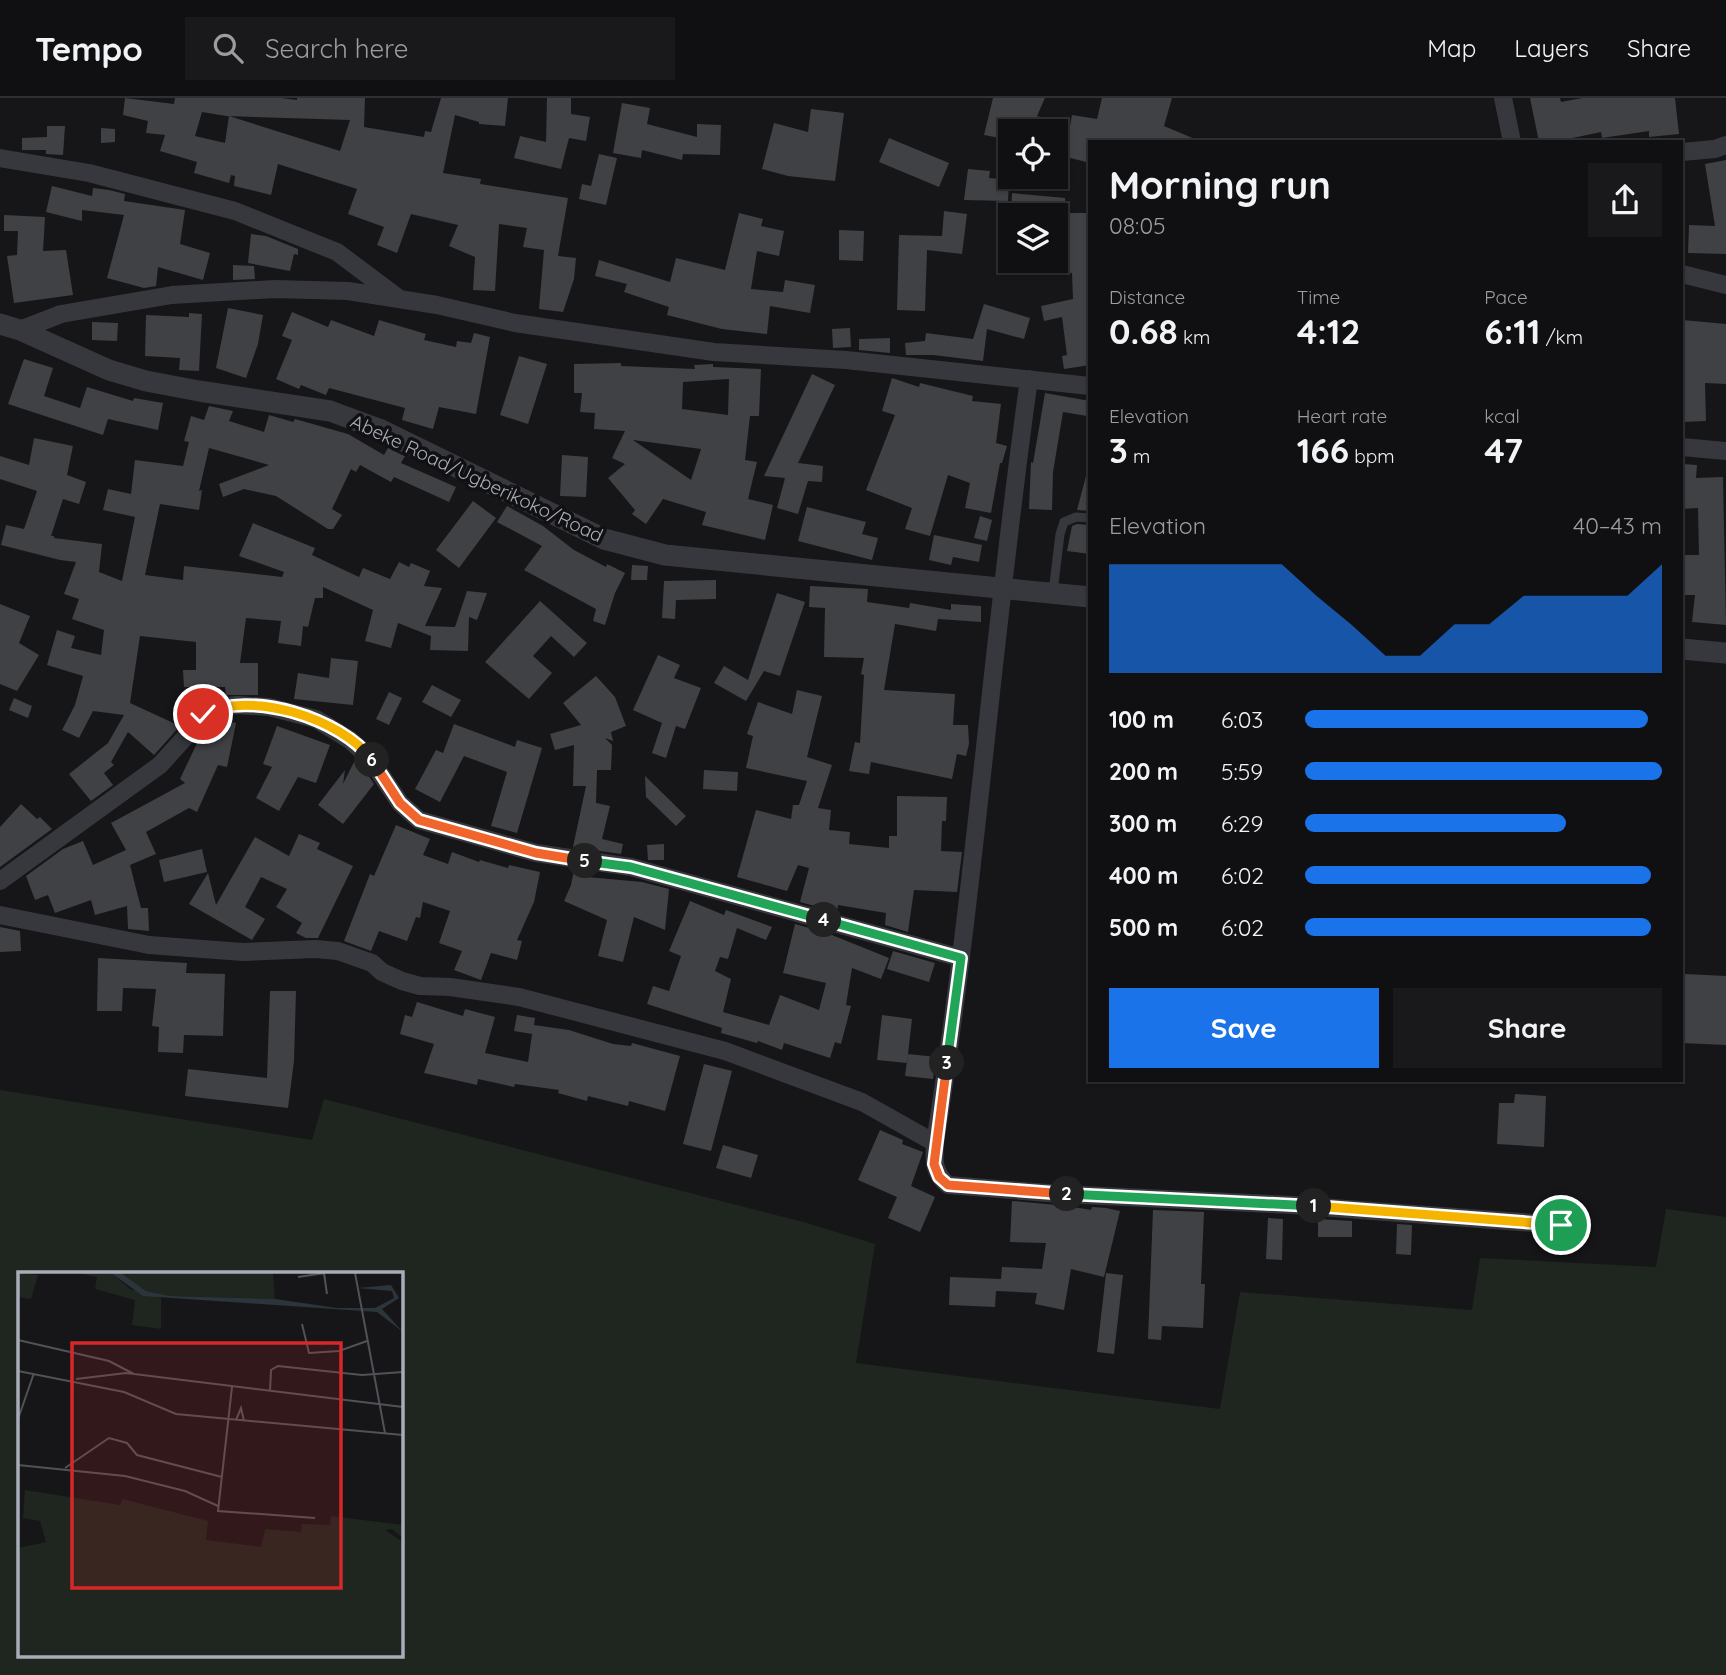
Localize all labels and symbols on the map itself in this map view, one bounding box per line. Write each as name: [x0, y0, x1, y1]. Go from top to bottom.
street label: Abeke Road/Ugberikoko/Road: [347, 409, 607, 547]
pin: [173, 684, 233, 744]
pin: 6: [354, 742, 390, 778]
pin: 5: [568, 844, 602, 878]
pin: 4: [806, 902, 842, 938]
pin: 3: [930, 1046, 964, 1080]
pin: 2: [1050, 1176, 1084, 1212]
pin: 1: [1296, 1188, 1332, 1224]
pin: [1531, 1195, 1591, 1255]
inset map: [18, 1272, 402, 1658]

